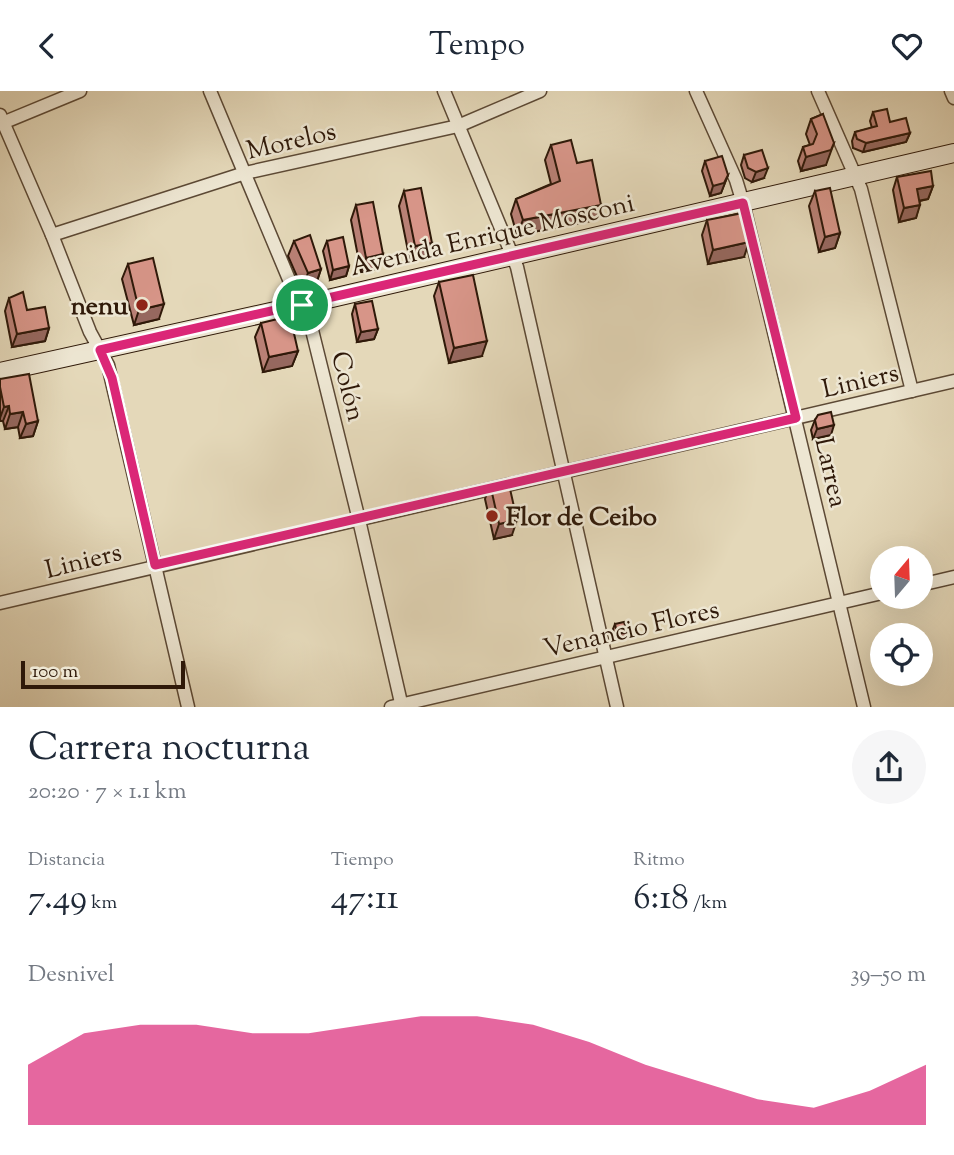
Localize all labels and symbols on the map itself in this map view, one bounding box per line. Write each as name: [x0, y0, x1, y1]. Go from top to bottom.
street label: Morelos: [243, 114, 340, 171]
street label: Avenida Enrique Mosconi: [347, 186, 638, 287]
pin: [272, 275, 332, 335]
place label: nenu: [71, 289, 128, 326]
marker: nenu: [134, 297, 150, 313]
street label: Colón: [320, 348, 373, 425]
street label: Liniers: [819, 356, 903, 409]
street label: Larrea: [804, 434, 856, 511]
place label: Flor de Ceibo: [506, 500, 657, 537]
marker: Flor de Ceibo: [484, 508, 500, 524]
street label: Liniers: [41, 535, 126, 590]
north arrow: [870, 546, 933, 609]
street label: Venancio Flores: [540, 592, 723, 669]
scale bar: [21, 658, 186, 690]

